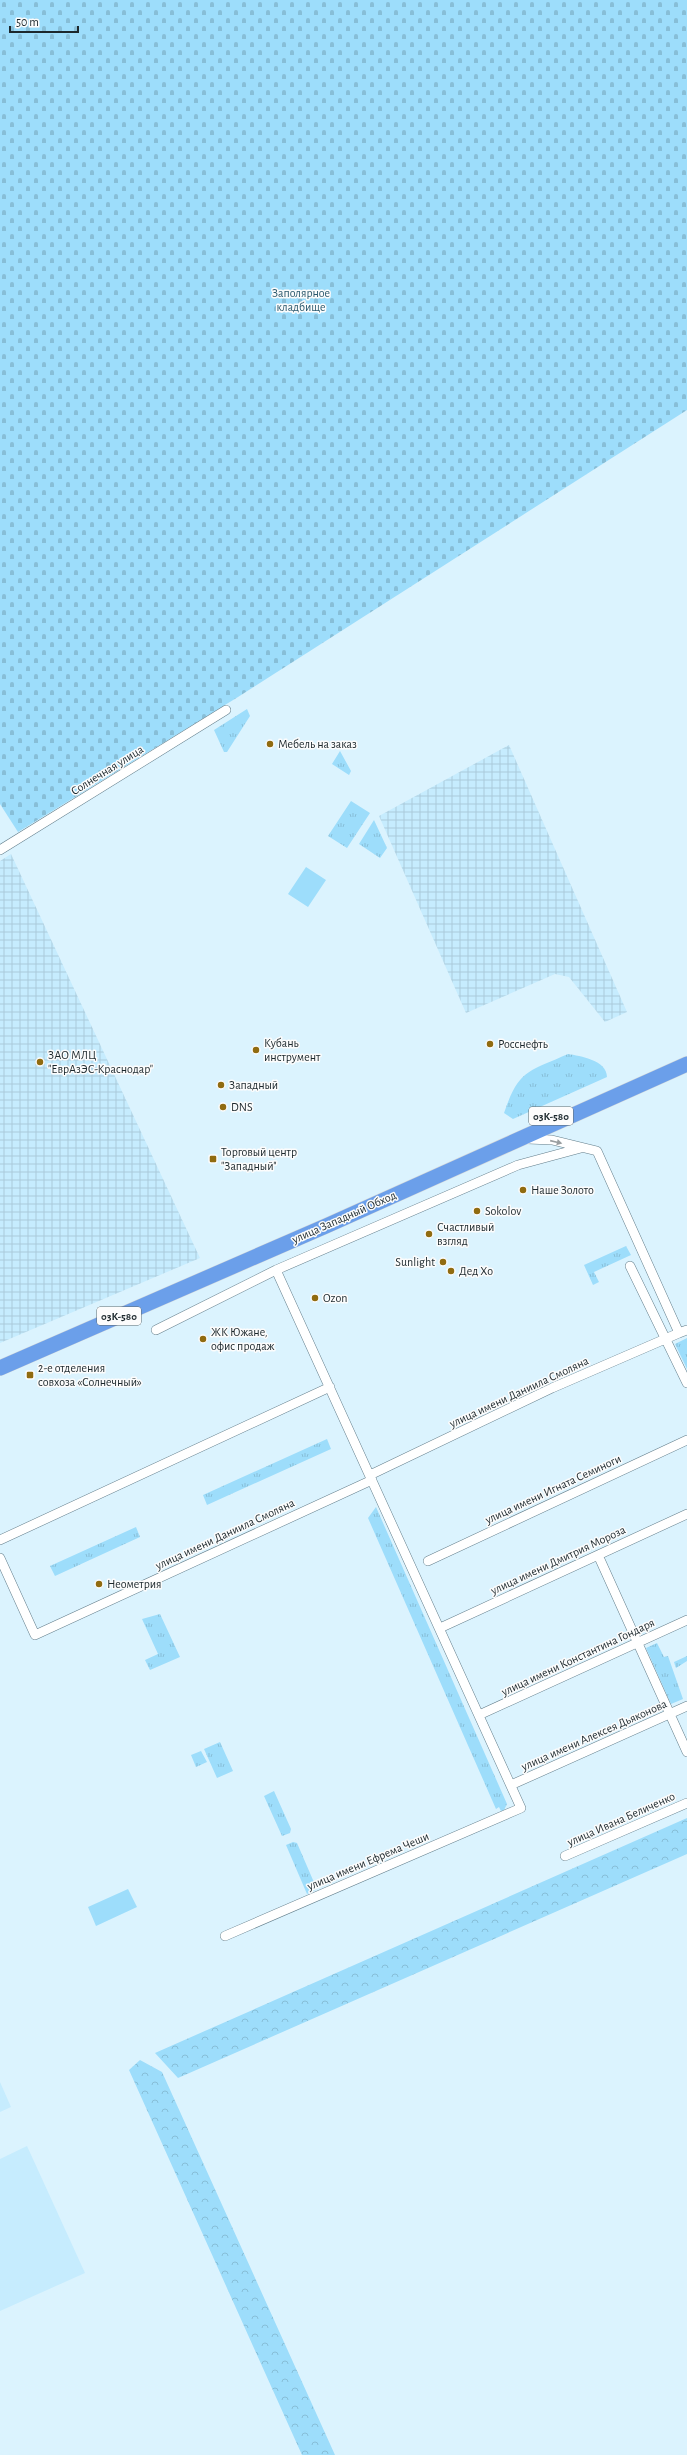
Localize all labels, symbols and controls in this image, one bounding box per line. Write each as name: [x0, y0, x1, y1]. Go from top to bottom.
scale bar: [10, 8, 78, 34]
text: 50 m: [16, 16, 39, 28]
park label: Заполярное кладбище: [272, 287, 330, 313]
place label: Мебель на заказ: [278, 738, 357, 750]
marker: Мебель на заказ: [265, 739, 275, 749]
street label: Солнечная улица: [69, 743, 146, 798]
place label: Кубань инструмент: [264, 1037, 321, 1064]
place label: Росснефть: [498, 1038, 548, 1050]
marker: Росснефть: [485, 1039, 495, 1049]
marker: Кубань инструмент: [251, 1045, 261, 1055]
place label: ЗАО МЛЦ "ЕврАзЭС-Краснодар": [48, 1049, 153, 1075]
marker: ЗАО МЛЦ "ЕврАзЭС-Краснодар": [35, 1057, 45, 1067]
place label: Западный: [229, 1079, 278, 1091]
marker: Западный: [216, 1080, 226, 1090]
place label: DNS: [231, 1101, 253, 1113]
marker: DNS: [218, 1102, 228, 1112]
road number: 03К-580: [529, 1107, 573, 1125]
one-way arrow: [550, 1139, 562, 1145]
place label: Торговый центр "Западный": [221, 1146, 297, 1172]
marker: Торговый центр "Западный": [208, 1154, 218, 1164]
place label: Наше Золото: [531, 1184, 594, 1196]
marker: Наше Золото: [518, 1185, 528, 1195]
street label: улица Западный Обход: [289, 1189, 398, 1247]
place label: Sokolov: [485, 1205, 521, 1217]
marker: Sokolov: [472, 1206, 482, 1216]
place label: Счастливый взгляд: [437, 1221, 494, 1247]
marker: Счастливый взгляд: [424, 1229, 434, 1239]
place label: Sunlight: [395, 1256, 435, 1268]
marker: Sunlight: [438, 1257, 448, 1267]
place label: Дед Хо: [459, 1265, 493, 1277]
marker: Дед Хо: [446, 1266, 456, 1276]
place label: Ozon: [323, 1292, 347, 1304]
marker: Ozon: [310, 1293, 320, 1303]
road number: 03К-580: [97, 1307, 141, 1325]
place label: ЖК Южане, офис продаж: [211, 1326, 275, 1352]
marker: ЖК Южане, офис продаж: [198, 1334, 208, 1344]
street label: улица имени Даниила Смоляна: [447, 1354, 591, 1431]
place label: 2-е отделения совхоза «Солнечный»: [38, 1362, 142, 1388]
marker: 2-е отделения совхоза «Солнечный»: [25, 1370, 35, 1380]
street label: улица имени Игната Семиноги: [482, 1452, 623, 1527]
street label: улица имени Даниила Смоляна: [153, 1496, 297, 1573]
street label: улица имени Дмитрия Мороза: [488, 1523, 628, 1598]
place label: Неометрия: [107, 1578, 162, 1590]
marker: Неометрия: [94, 1579, 104, 1589]
street label: улица имени Константина Гондаря: [499, 1616, 657, 1699]
street label: улица имени Алексея Дьяконова: [519, 1697, 669, 1774]
street label: улица Ивана Беличенко: [564, 1790, 677, 1849]
street label: улица имени Ефрема Чеши: [304, 1830, 431, 1893]

